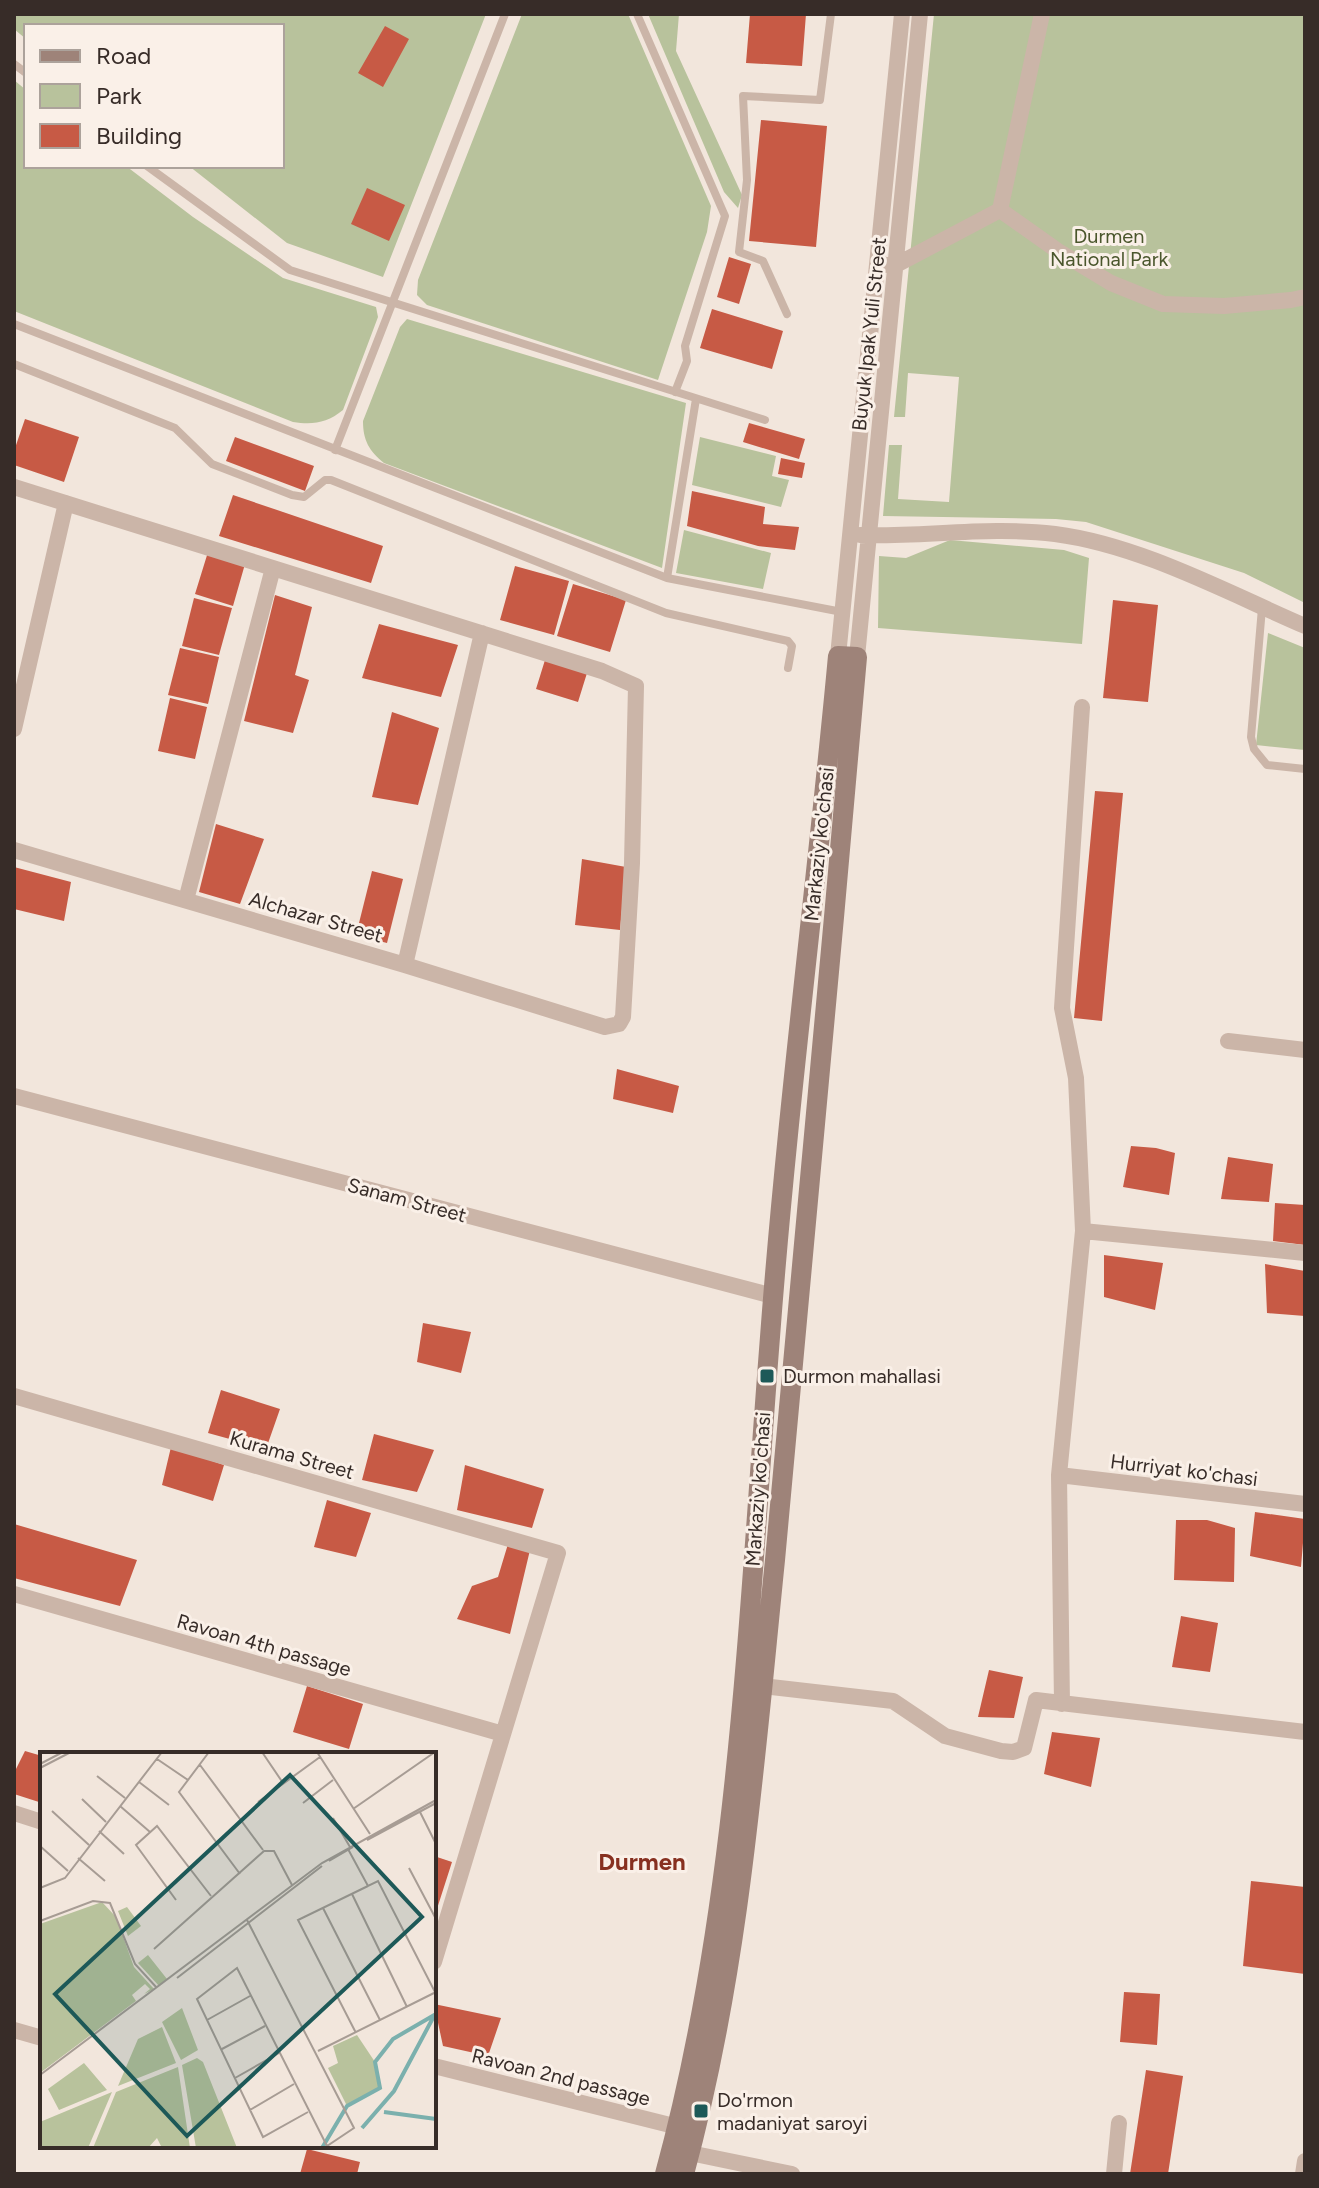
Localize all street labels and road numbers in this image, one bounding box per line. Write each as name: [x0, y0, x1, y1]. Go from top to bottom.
street label: Buyuk Ipak Yuli Street: [847, 236, 891, 432]
street label: Markaziy ko'chasi: [799, 766, 839, 922]
street label: Alchazar Street: [246, 886, 386, 948]
street label: Sanam Street: [345, 1173, 469, 1227]
street label: Markaziy ko'chasi: [741, 1411, 775, 1567]
street label: Kurama Street: [227, 1426, 357, 1484]
street label: Hurriyat ko'chasi: [1109, 1449, 1259, 1491]
street label: Ravoan 4th passage: [174, 1609, 354, 1681]
street label: Ravoan 2nd passage: [469, 2043, 653, 2111]

